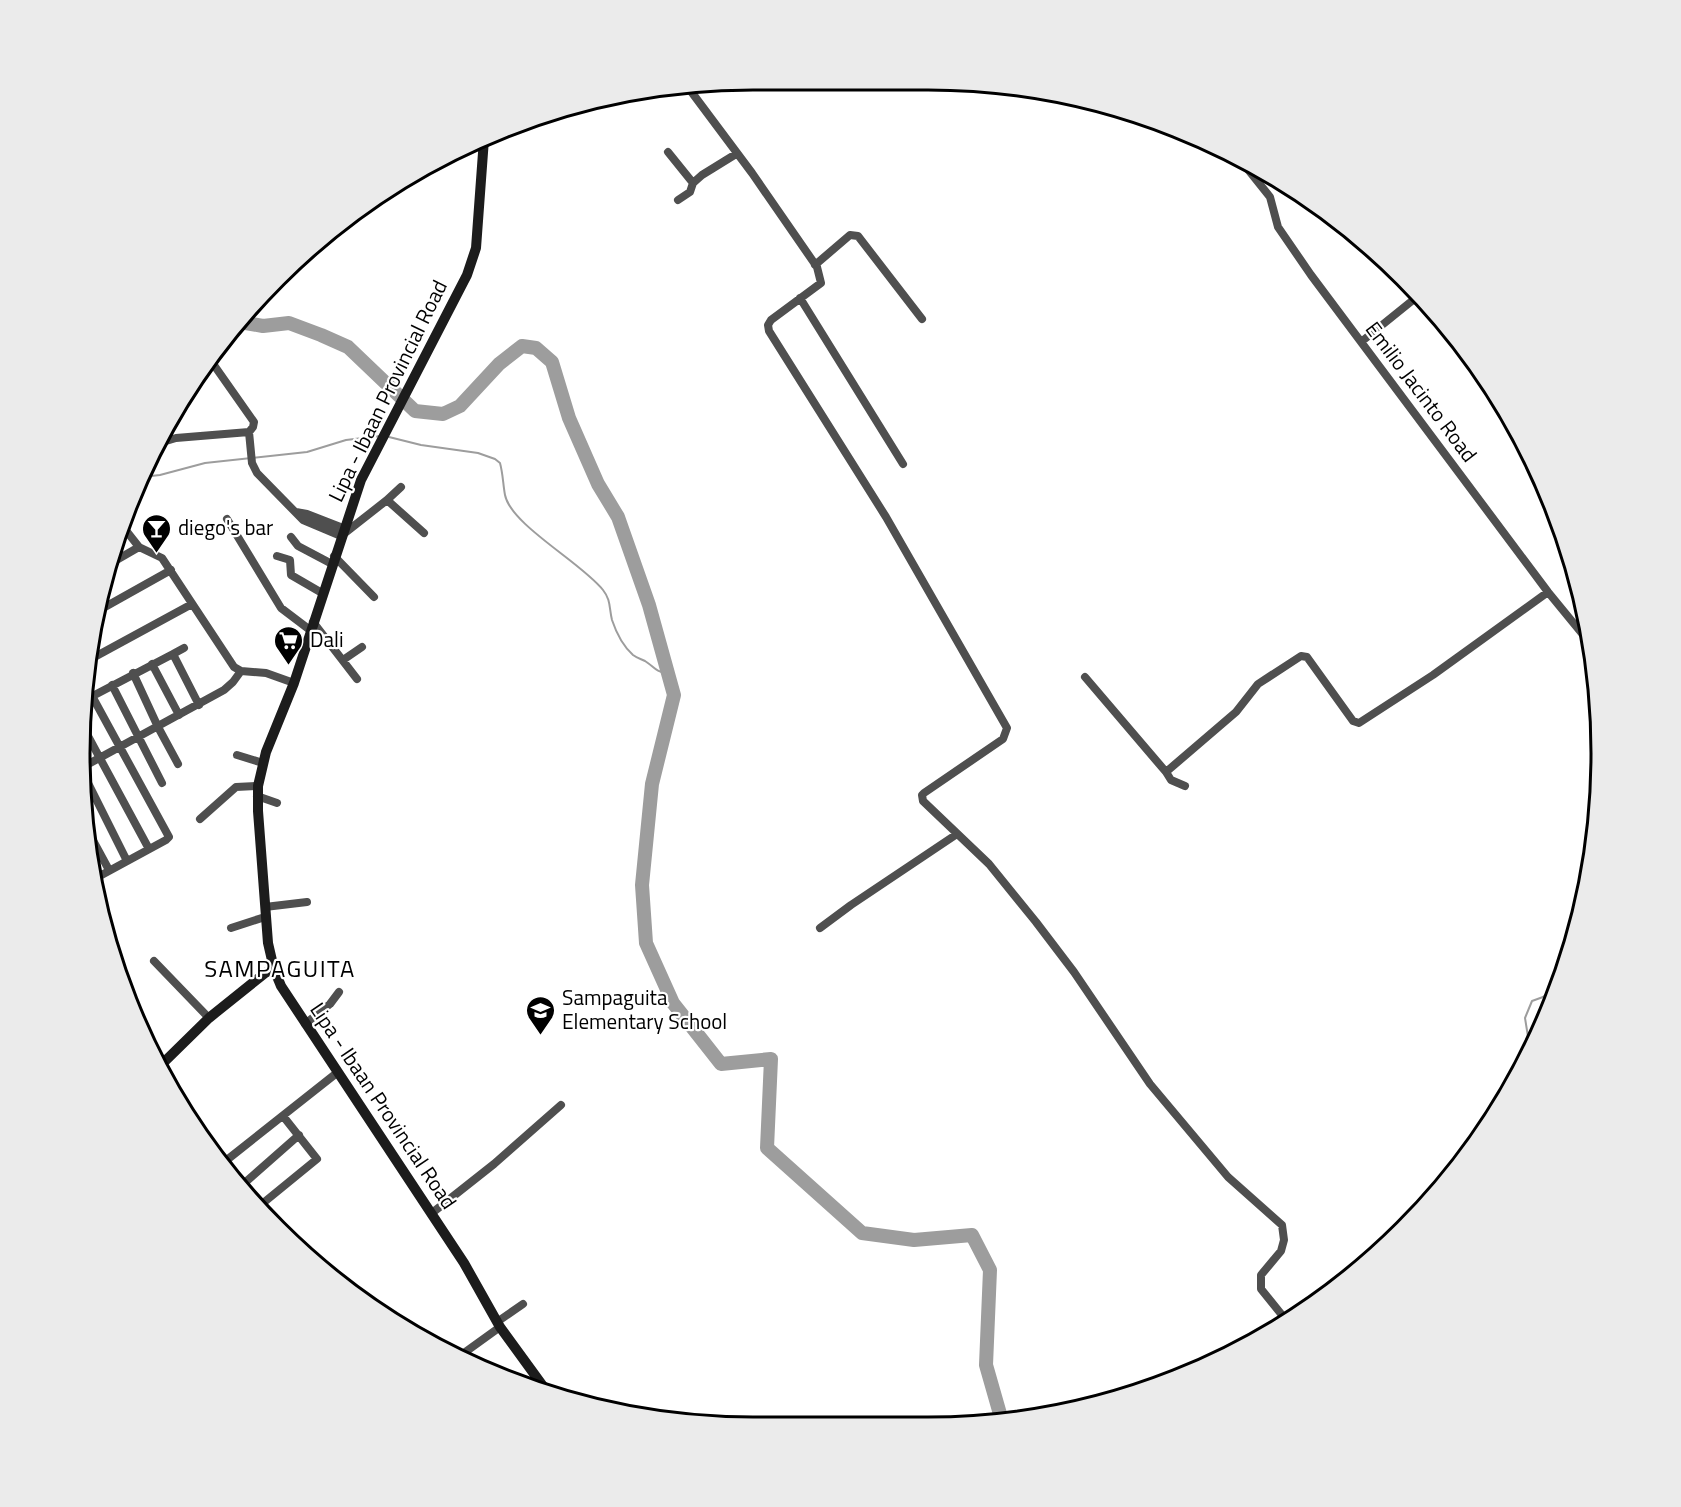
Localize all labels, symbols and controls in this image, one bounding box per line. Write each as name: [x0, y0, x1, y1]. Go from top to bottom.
street label: Lipa - Ibaan Provincial Road: [319, 274, 455, 507]
street label: Emilio Jacinto Road: [1358, 314, 1485, 469]
place label: diego's bar: [178, 511, 273, 543]
bar icon: diego's bar: [141, 512, 173, 554]
place label: Dali: [310, 623, 344, 655]
supermarket icon: Dali: [273, 624, 305, 666]
district label: SAMPAGUITA: [204, 950, 356, 986]
place label: Sampaguita Elementary School: [562, 981, 727, 1037]
school or university icon: Sampaguita Elementary School: [525, 994, 557, 1036]
street label: Lipa - Ibaan Provincial Road: [303, 996, 465, 1215]

